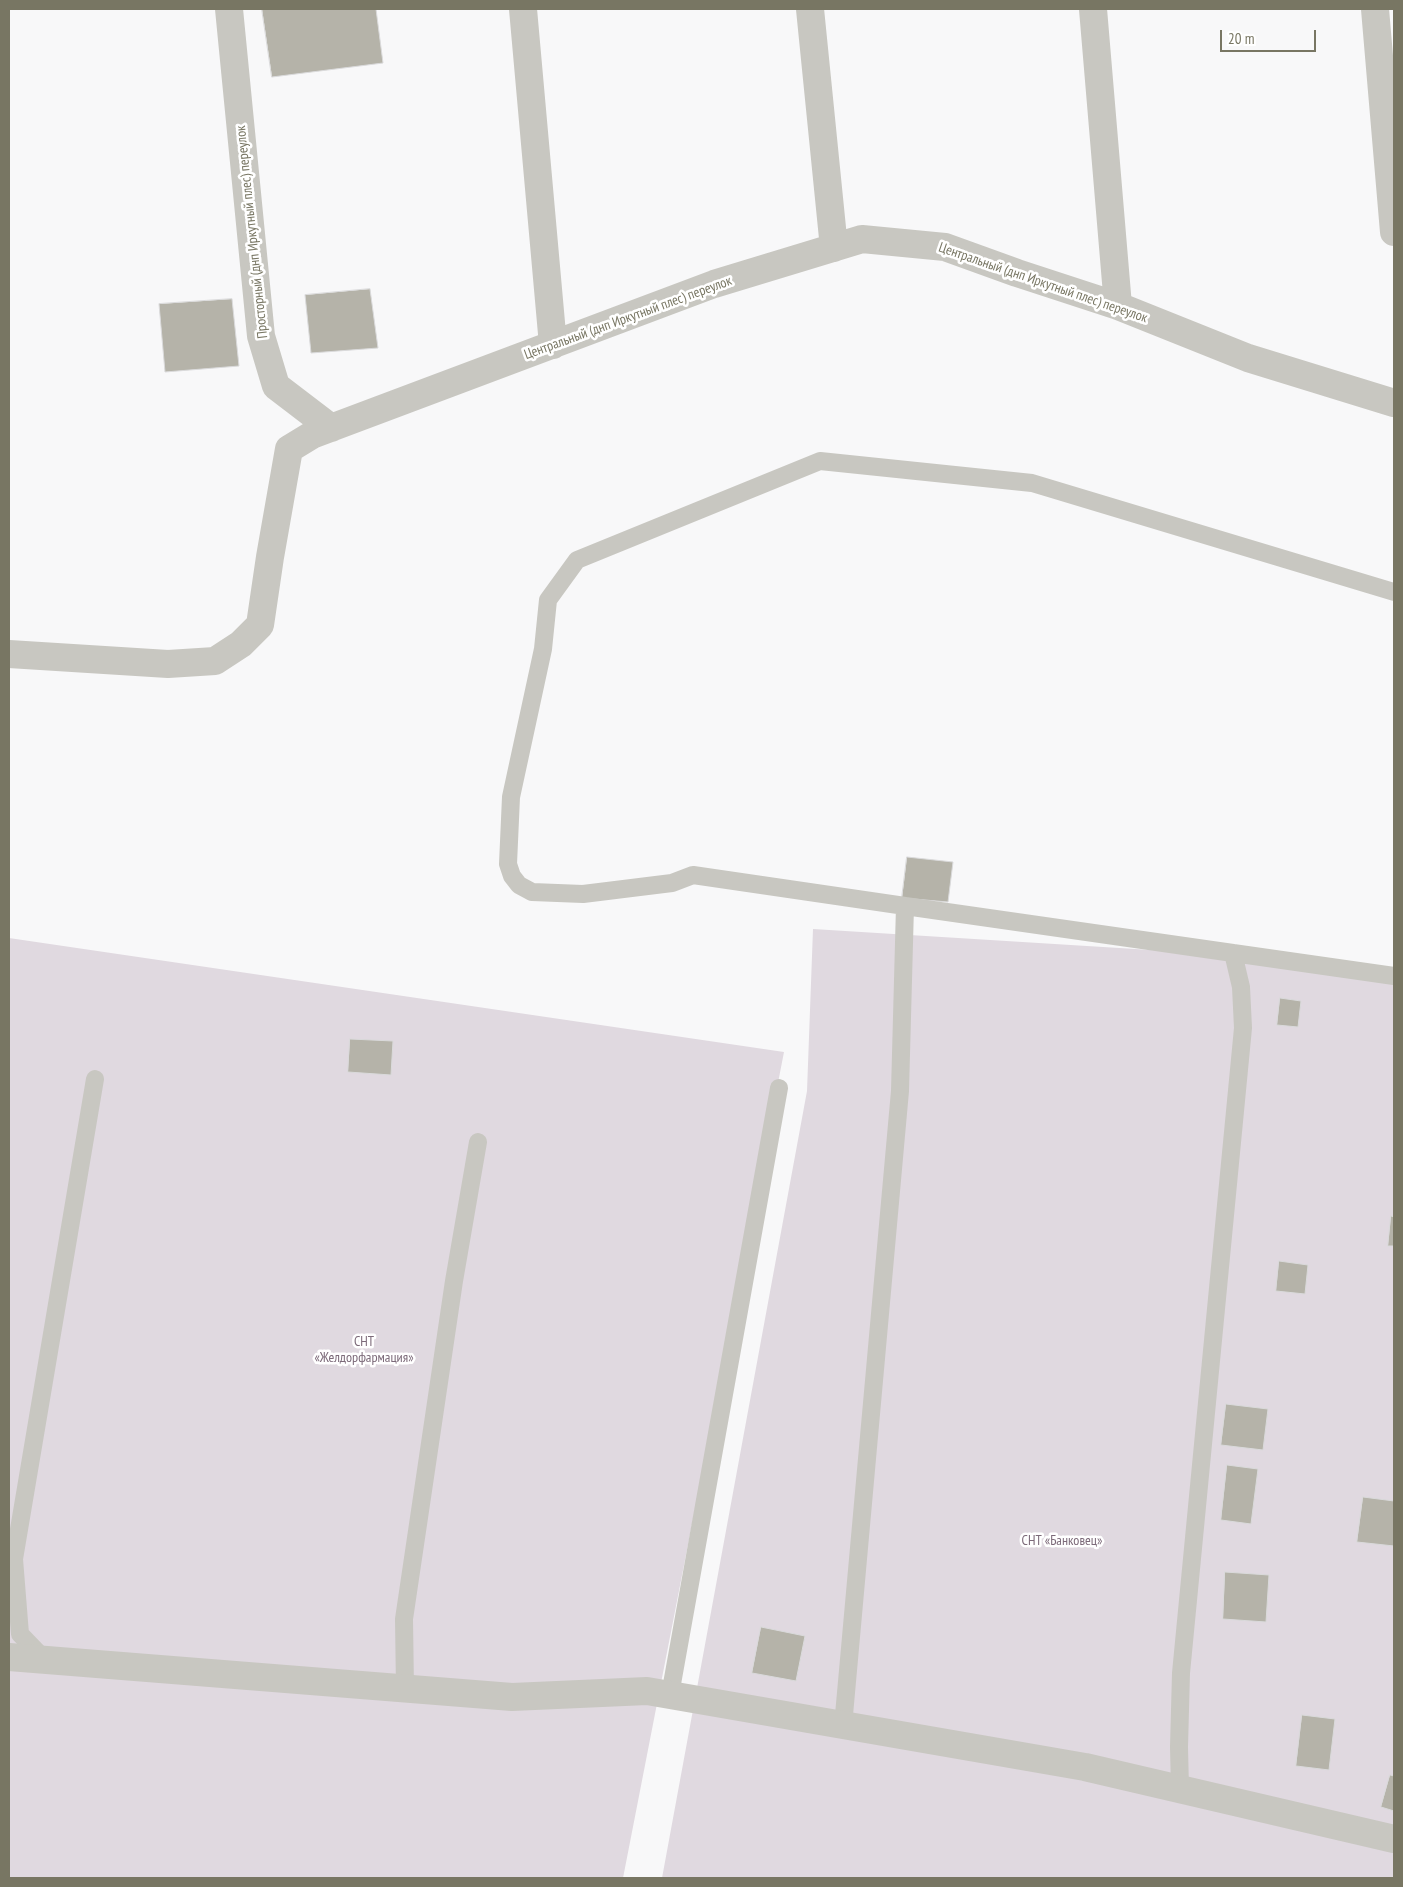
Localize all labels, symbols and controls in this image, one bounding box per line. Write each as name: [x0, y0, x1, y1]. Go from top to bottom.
scale bar: [1223, 20, 1319, 52]
text: 20 m: [1228, 29, 1254, 48]
street label: Просторный (днп Иркутный плес) переулок: [232, 125, 272, 339]
street label: Центральный (днп Иркутный плес) переулок: [936, 239, 1150, 327]
street label: Центральный (днп Иркутный плес) переулок: [522, 273, 734, 363]
park label: СНТ «Желдорфармация»: [314, 1334, 414, 1366]
park label: СНТ «Банковец»: [1022, 1533, 1102, 1549]

